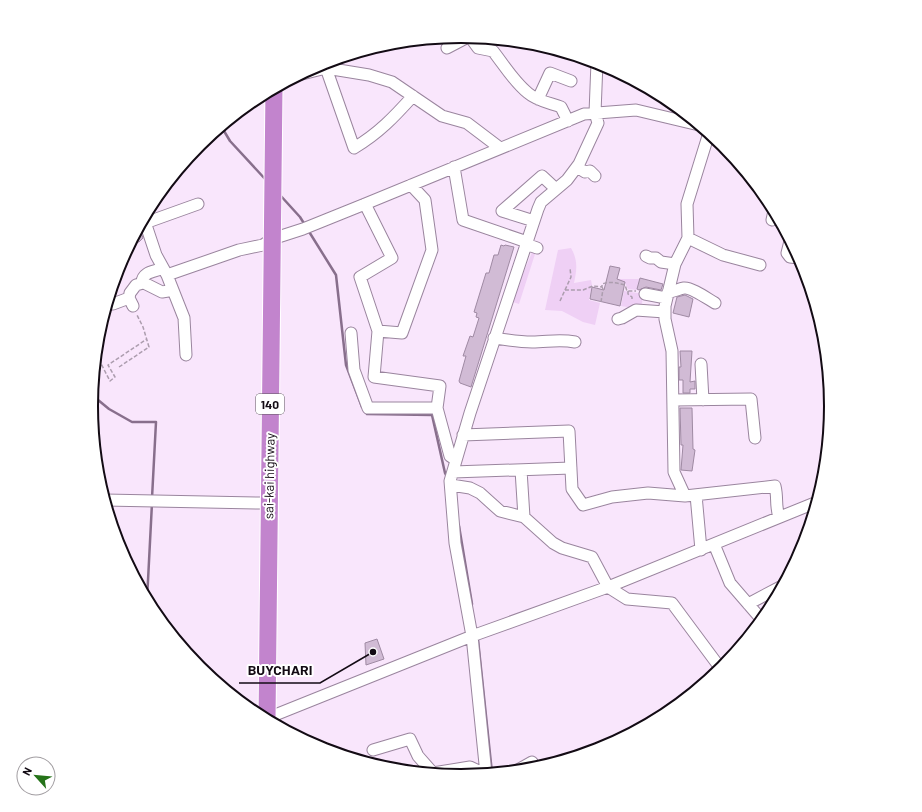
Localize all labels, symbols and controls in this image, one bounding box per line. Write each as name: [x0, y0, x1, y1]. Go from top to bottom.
road number: 140: [256, 394, 284, 414]
street label: sai-kai highway: [260, 433, 278, 519]
callout: BUYCHARI: [239, 657, 320, 683]
text: BUYCHARI: [248, 661, 312, 678]
north arrow: [16, 756, 56, 796]
text: N: [19, 765, 34, 777]

